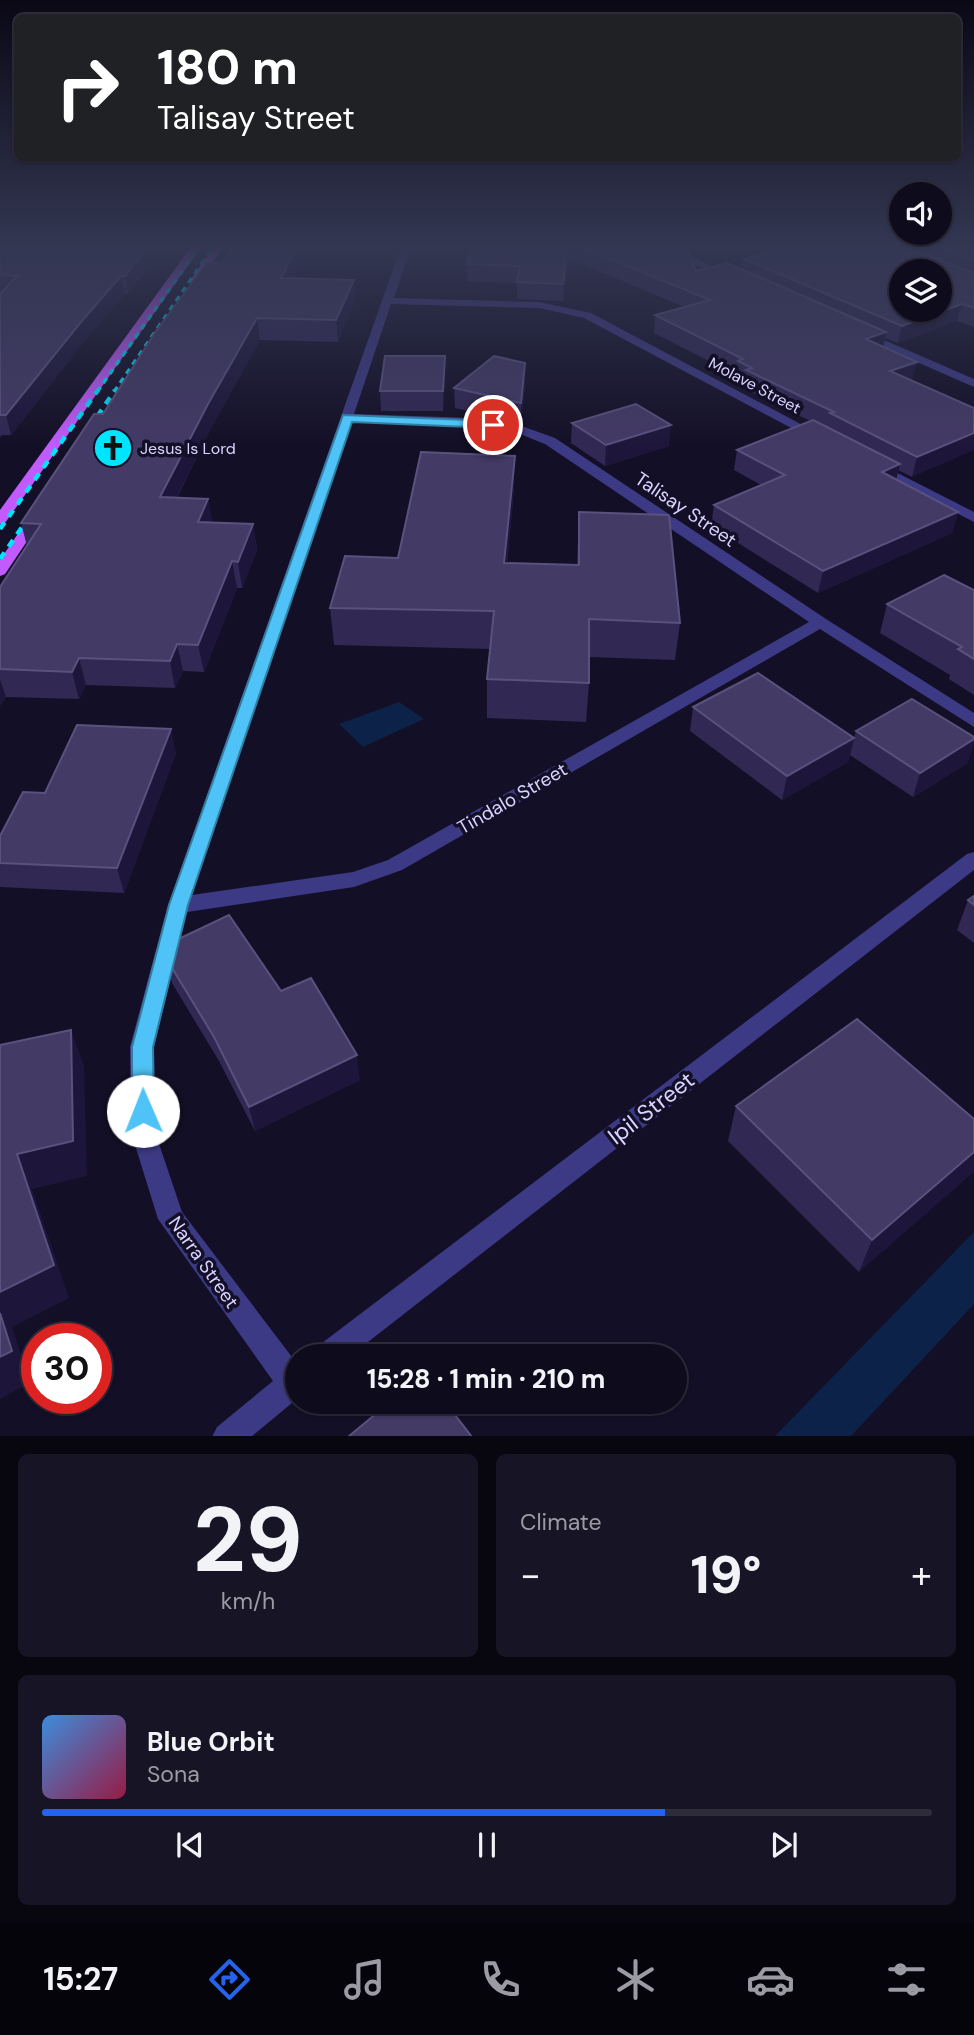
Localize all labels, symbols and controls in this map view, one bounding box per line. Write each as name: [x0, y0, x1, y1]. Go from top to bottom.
text: 180 m: [157, 35, 298, 99]
icon: right: [42, 42, 133, 133]
text: Talisay Street: [157, 97, 355, 139]
map controls: [889, 182, 952, 322]
button: sound: [889, 182, 952, 245]
button: layers: [889, 259, 952, 322]
street label: Molave Street: [705, 352, 805, 419]
pin: [463, 395, 523, 455]
icon: arrive: [474, 406, 512, 444]
church icon: Jesus Is Lord: [92, 427, 134, 469]
place label: Jesus Is Lord: [140, 438, 236, 459]
street label: Talisay Street: [630, 466, 741, 553]
street label: Tindalo Street: [453, 757, 572, 840]
street label: Ipil Street: [602, 1065, 700, 1151]
position arrow: [106, 1074, 180, 1148]
street label: Narra Street: [163, 1211, 244, 1313]
speed limit sign: 30: [21, 1323, 112, 1414]
text: 15:28 · 1 min · 210 m: [367, 1362, 605, 1396]
text: 29: [193, 1481, 303, 1599]
text: Climate: [520, 1507, 602, 1537]
text: 19°: [690, 1541, 762, 1609]
text: −: [520, 1550, 541, 1600]
text: +: [911, 1550, 932, 1600]
text: km/h: [221, 1586, 275, 1616]
text: Blue Orbit: [147, 1725, 275, 1759]
text: Sona: [147, 1759, 200, 1789]
icon: previous: [171, 1826, 209, 1864]
icon: pause: [468, 1826, 506, 1864]
icon: next: [765, 1826, 803, 1864]
icon: directions: [205, 1955, 254, 2004]
icon: music: [340, 1955, 389, 2004]
icon: phone: [476, 1955, 525, 2004]
icon: climate: [611, 1955, 660, 2004]
icon: car: [746, 1955, 795, 2004]
icon: filters: [882, 1955, 931, 2004]
text: 15:27: [43, 1958, 118, 2000]

